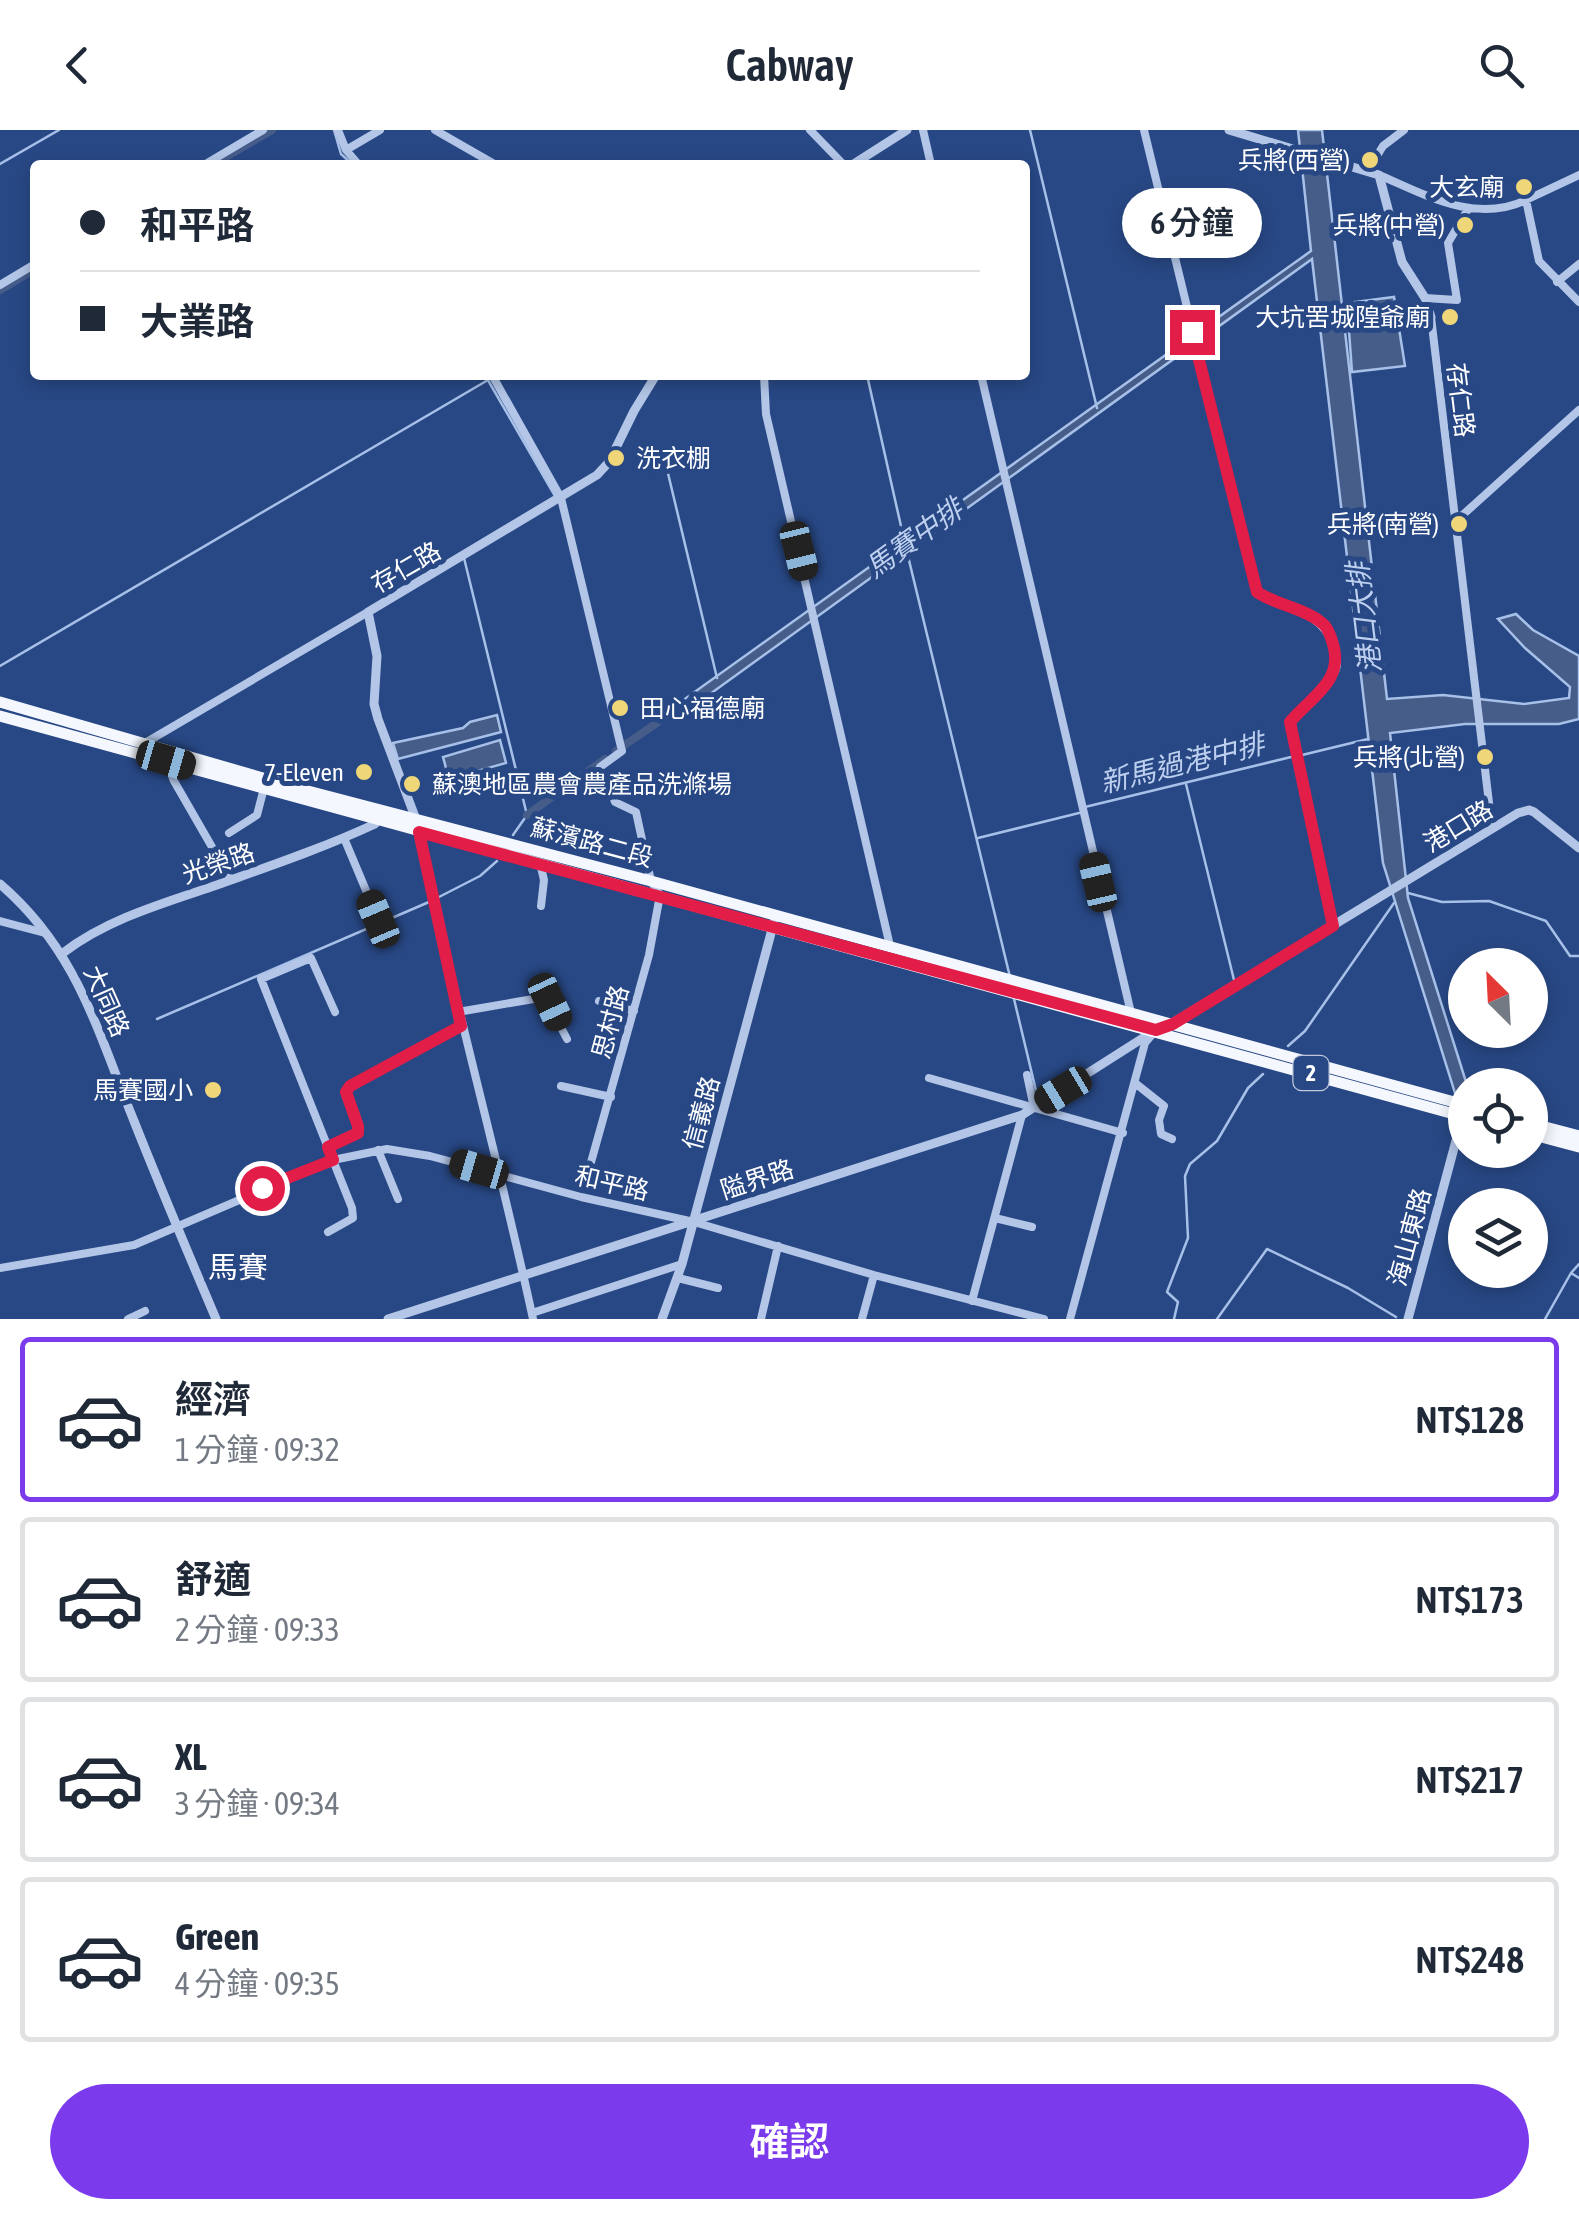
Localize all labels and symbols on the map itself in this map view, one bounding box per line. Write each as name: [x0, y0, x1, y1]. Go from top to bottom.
place label: 兵將(西營): [1238, 146, 1350, 174]
marker: 兵將(西營): [1359, 149, 1381, 171]
place label: 大玄廟: [1429, 173, 1504, 201]
marker: 大玄廟: [1513, 176, 1535, 198]
callout: 6 分鐘: [1122, 187, 1262, 257]
place label: 兵將(中營): [1333, 211, 1445, 239]
marker: 兵將(中營): [1454, 214, 1476, 236]
place label: 大坑罟城隍爺廟: [1255, 303, 1430, 331]
marker: 大坑罟城隍爺廟: [1439, 306, 1461, 328]
route end: [1170, 310, 1215, 355]
street label: 存仁路: [1443, 361, 1479, 439]
place label: 洗衣棚: [636, 444, 711, 472]
marker: 洗衣棚: [605, 447, 627, 469]
water label: 馬賽中排: [859, 490, 972, 584]
place label: 兵將(南營): [1327, 510, 1439, 538]
marker: 兵將(南營): [1448, 513, 1470, 535]
car: [777, 518, 821, 584]
street label: 存仁路: [367, 536, 445, 598]
water label: 港口大排: [1341, 557, 1387, 676]
place label: 田心福德廟: [640, 694, 765, 722]
marker: 田心福德廟: [609, 697, 631, 719]
water label: 新馬過港中排: [1097, 726, 1271, 799]
car: [133, 737, 199, 783]
place label: 兵將(北營): [1353, 743, 1465, 771]
marker: 兵將(北營): [1474, 746, 1496, 768]
place label: 7-Eleven: [264, 758, 344, 786]
marker: 7-Eleven: [353, 761, 375, 783]
place label: 蘇澳地區農會農產品洗滌場: [432, 770, 732, 798]
marker: 蘇澳地區農會農產品洗滌場: [401, 773, 423, 795]
street label: 港口路: [1419, 795, 1497, 857]
street label: 蘇濱路二段: [528, 812, 656, 872]
street label: 光榮路: [178, 838, 258, 888]
car: [1077, 849, 1119, 915]
car: [352, 886, 404, 952]
north arrow: [1448, 948, 1548, 1048]
street label: 大同路: [79, 961, 135, 1041]
car: [524, 968, 576, 1036]
street label: 思村路: [587, 982, 633, 1062]
road number: 2: [1294, 1056, 1328, 1090]
car: [1030, 1062, 1096, 1118]
street label: 信義路: [678, 1073, 724, 1153]
place label: 馬賽國小: [93, 1076, 193, 1104]
marker: 馬賽國小: [202, 1079, 224, 1101]
car: [446, 1146, 512, 1192]
street label: 隘界路: [717, 1154, 797, 1204]
street label: 和平路: [572, 1161, 652, 1205]
route start: [240, 1166, 285, 1211]
street label: 海山東路: [1383, 1185, 1435, 1289]
district label: 馬賽: [208, 1250, 268, 1284]

